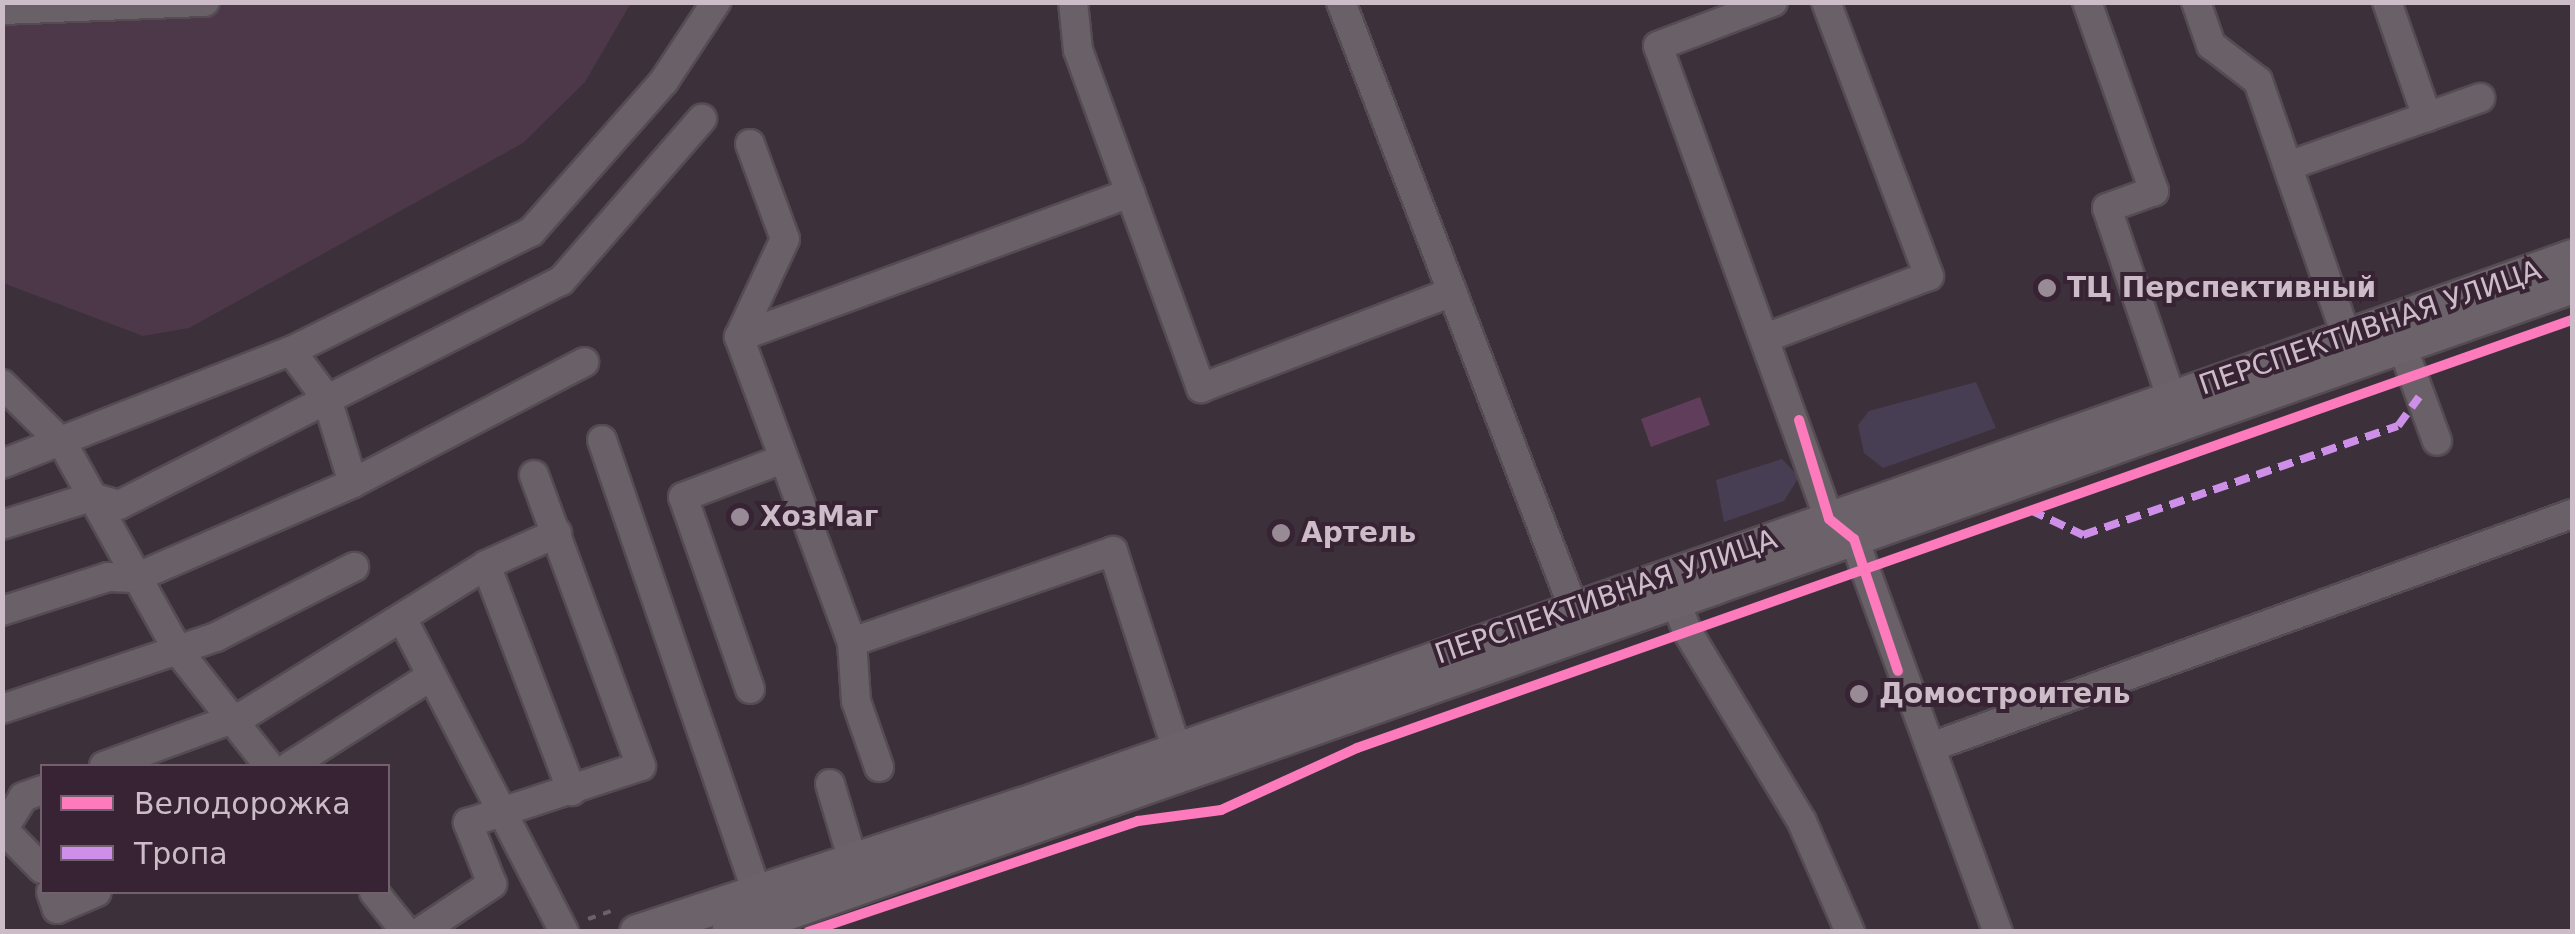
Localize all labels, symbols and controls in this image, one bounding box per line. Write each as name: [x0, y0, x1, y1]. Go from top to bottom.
street label: ПЕРСПЕКТИВНАЯ УЛИЦА: [2195, 254, 2545, 402]
place label: ТЦ Перспективный: [2067, 271, 2376, 305]
marker: ТЦ Перспективный: [2036, 277, 2058, 299]
place label: ХозМаг: [760, 500, 878, 534]
marker: ХозМаг: [729, 506, 751, 528]
place label: Артель: [1301, 516, 1416, 550]
marker: Артель: [1270, 522, 1292, 544]
street label: ПЕРСПЕКТИВНАЯ УЛИЦА: [1431, 523, 1781, 671]
place label: Домостроитель: [1879, 677, 2130, 711]
marker: Домостроитель: [1848, 683, 1870, 705]
legend: [40, 764, 390, 894]
text: Велодорожка: [134, 786, 351, 821]
text: Тропа: [134, 836, 228, 871]

